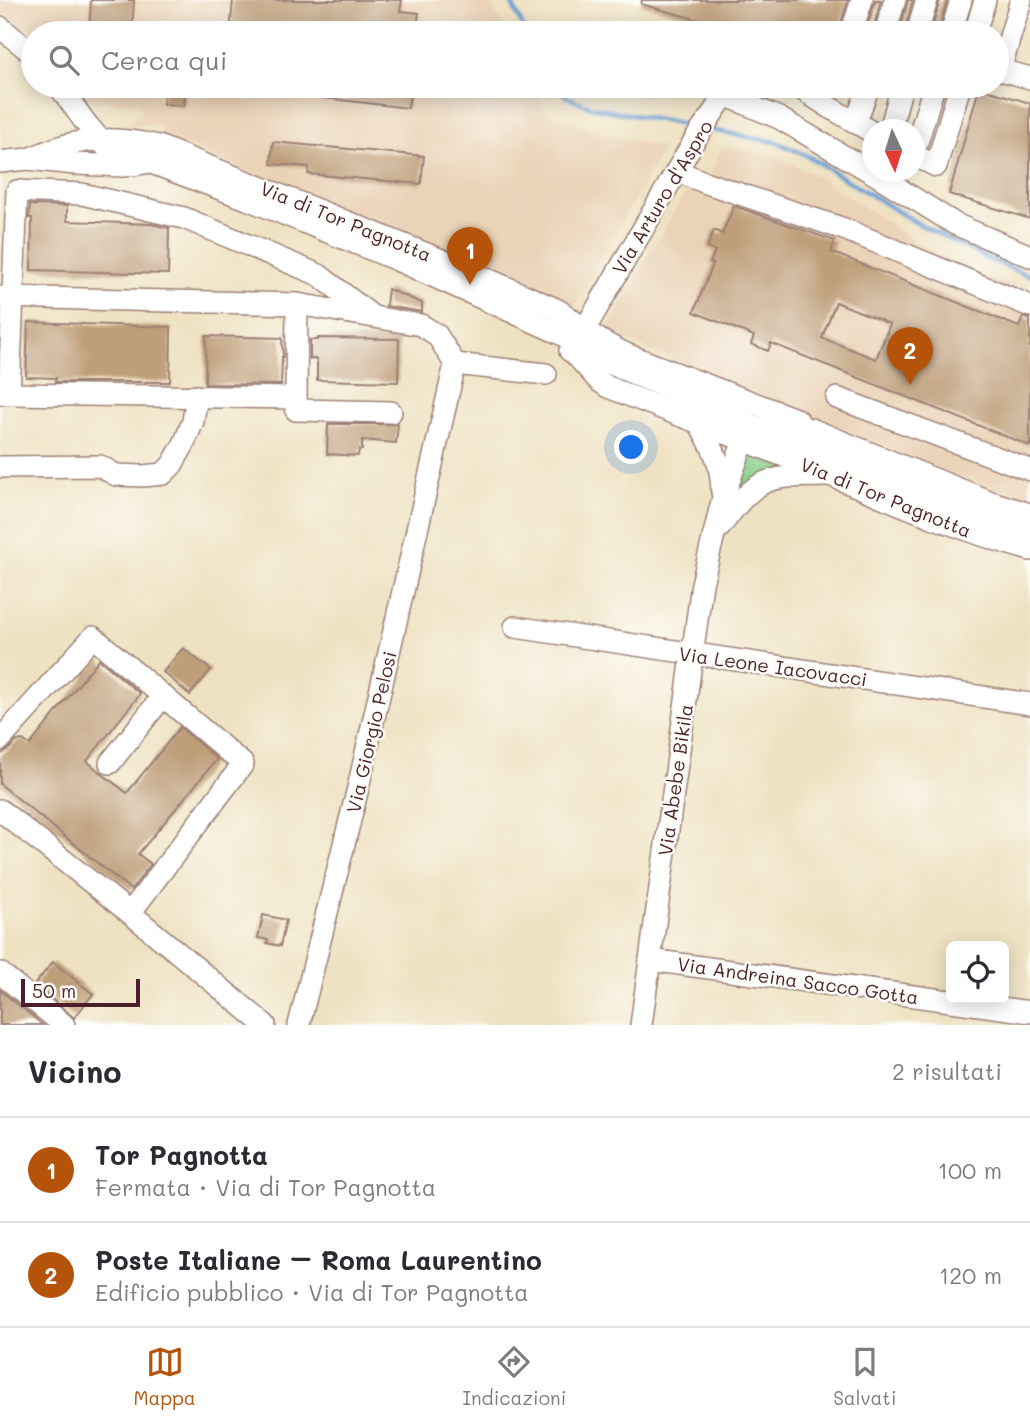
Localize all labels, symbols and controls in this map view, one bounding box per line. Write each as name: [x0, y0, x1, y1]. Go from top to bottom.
search box: [21, 21, 1009, 98]
icon: search: [45, 41, 83, 79]
text: Cerca qui: [101, 43, 227, 77]
street label: Via Arturo d'Aspro: [606, 115, 718, 279]
north arrow: [862, 119, 925, 182]
street label: Via di Tor Pagnotta: [257, 175, 435, 267]
pin: 1: [447, 227, 493, 285]
pin: 2: [887, 327, 933, 385]
your location: [614, 430, 648, 464]
street label: Via di Tor Pagnotta: [797, 451, 975, 543]
street label: Via Leone Iacovacci: [677, 640, 869, 692]
street label: Via Giorgio Pelosi: [340, 649, 402, 815]
street label: Via Abebe Bikila: [652, 702, 698, 858]
map controls: [946, 941, 1009, 1004]
button: locate: [946, 941, 1009, 1004]
street label: Via Andreina Sacco Gotta: [676, 951, 920, 1009]
scale bar: [21, 976, 140, 1008]
text: 50 m: [32, 978, 76, 1003]
text: Vicino: [28, 1051, 122, 1091]
text: 2 risultati: [892, 1056, 1002, 1086]
text: Tor Pagnotta: [95, 1138, 268, 1172]
text: 1: [46, 1155, 56, 1185]
text: 100 m: [938, 1155, 1002, 1185]
text: Fermata · Via di Tor Pagnotta: [95, 1172, 436, 1202]
text: Poste Italiane – Roma Laurentino: [95, 1243, 542, 1277]
text: 2: [45, 1260, 57, 1290]
text: 120 m: [939, 1260, 1002, 1290]
text: Edificio pubblico · Via di Tor Pagnotta: [95, 1277, 529, 1307]
tab: Mappa: [133, 1343, 196, 1410]
tab: Indicazioni: [463, 1343, 566, 1410]
tab: Salvati: [833, 1343, 897, 1410]

